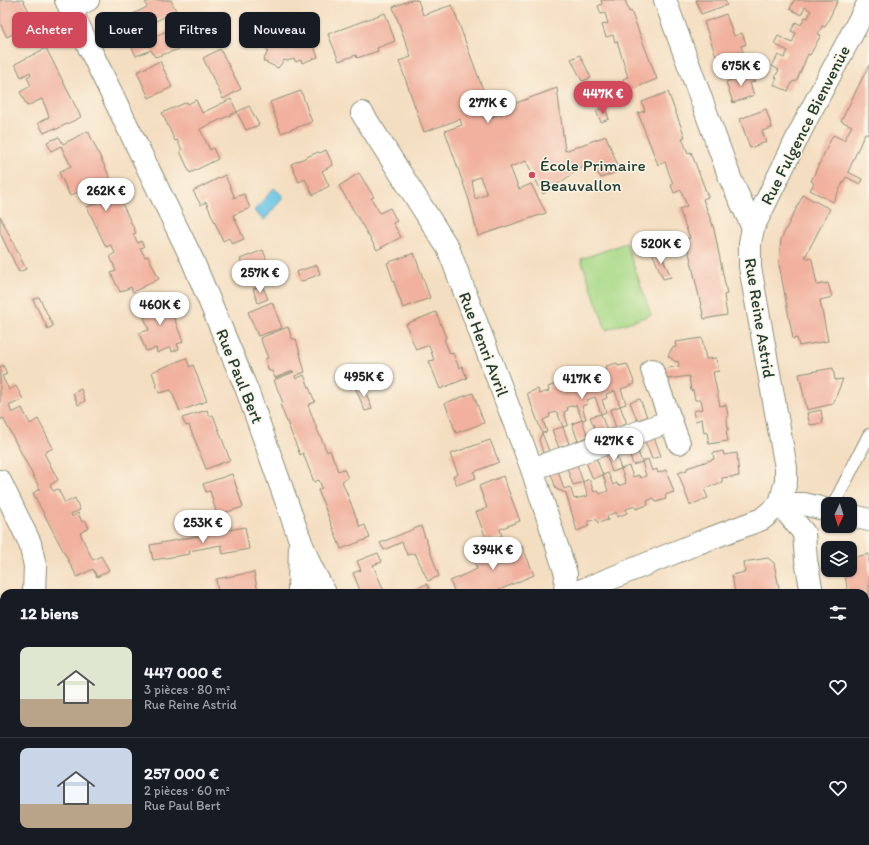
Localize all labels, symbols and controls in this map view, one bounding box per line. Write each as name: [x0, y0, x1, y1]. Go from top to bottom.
chip: Acheter: [12, 12, 87, 48]
chip: Louer: [95, 12, 157, 48]
chip: Filtres: [165, 12, 231, 48]
chip: Nouveau: [239, 12, 320, 48]
street label: Rue Fulgence Bienvenüe: [756, 42, 854, 208]
pin: 675K €: [708, 53, 774, 87]
text: 675K €: [722, 58, 760, 73]
pin: 447K €: [570, 81, 636, 115]
text: 447K €: [583, 86, 623, 101]
pin: 277K €: [455, 90, 521, 124]
text: 277K €: [469, 95, 507, 110]
place label: École Primaire Beauvallon: [540, 155, 646, 195]
marker: École Primaire Beauvallon: [527, 170, 537, 180]
pin: 262K €: [73, 178, 139, 212]
text: 262K €: [86, 183, 126, 198]
pin: 520K €: [628, 231, 694, 265]
text: 520K €: [641, 236, 681, 251]
street label: Rue Reine Astrid: [741, 257, 779, 379]
pin: 257K €: [227, 260, 293, 294]
text: 257K €: [241, 265, 279, 280]
street label: Rue Henri Avril: [455, 289, 513, 399]
pin: 460K €: [127, 292, 193, 326]
text: 460K €: [139, 297, 181, 312]
street label: Rue Paul Bert: [212, 326, 268, 426]
pin: 495K €: [331, 364, 397, 398]
pin: 417K €: [549, 366, 615, 400]
text: 495K €: [344, 369, 384, 384]
text: 417K €: [563, 371, 601, 386]
pin: 427K €: [581, 428, 647, 462]
text: 427K €: [594, 433, 634, 448]
north arrow: [821, 497, 857, 533]
map controls: [821, 497, 857, 577]
pin: 253K €: [170, 510, 236, 544]
text: 253K €: [183, 515, 223, 530]
pin: 394K €: [460, 537, 526, 571]
button: layers: [821, 541, 857, 577]
text: 394K €: [473, 542, 513, 557]
icon: filters: [827, 602, 849, 624]
text: 12 biens: [20, 603, 79, 623]
text: 447 000 €: [144, 662, 222, 682]
icon: home: [52, 663, 100, 711]
icon: heart: [827, 676, 849, 698]
text: 3 pièces · 80 m²: [144, 682, 230, 697]
text: Rue Reine Astrid: [144, 697, 237, 712]
text: 257 000 €: [144, 763, 219, 783]
icon: home: [52, 764, 100, 812]
icon: heart: [827, 777, 849, 799]
text: 2 pièces · 60 m²: [144, 783, 230, 798]
text: Rue Paul Bert: [144, 798, 221, 813]

